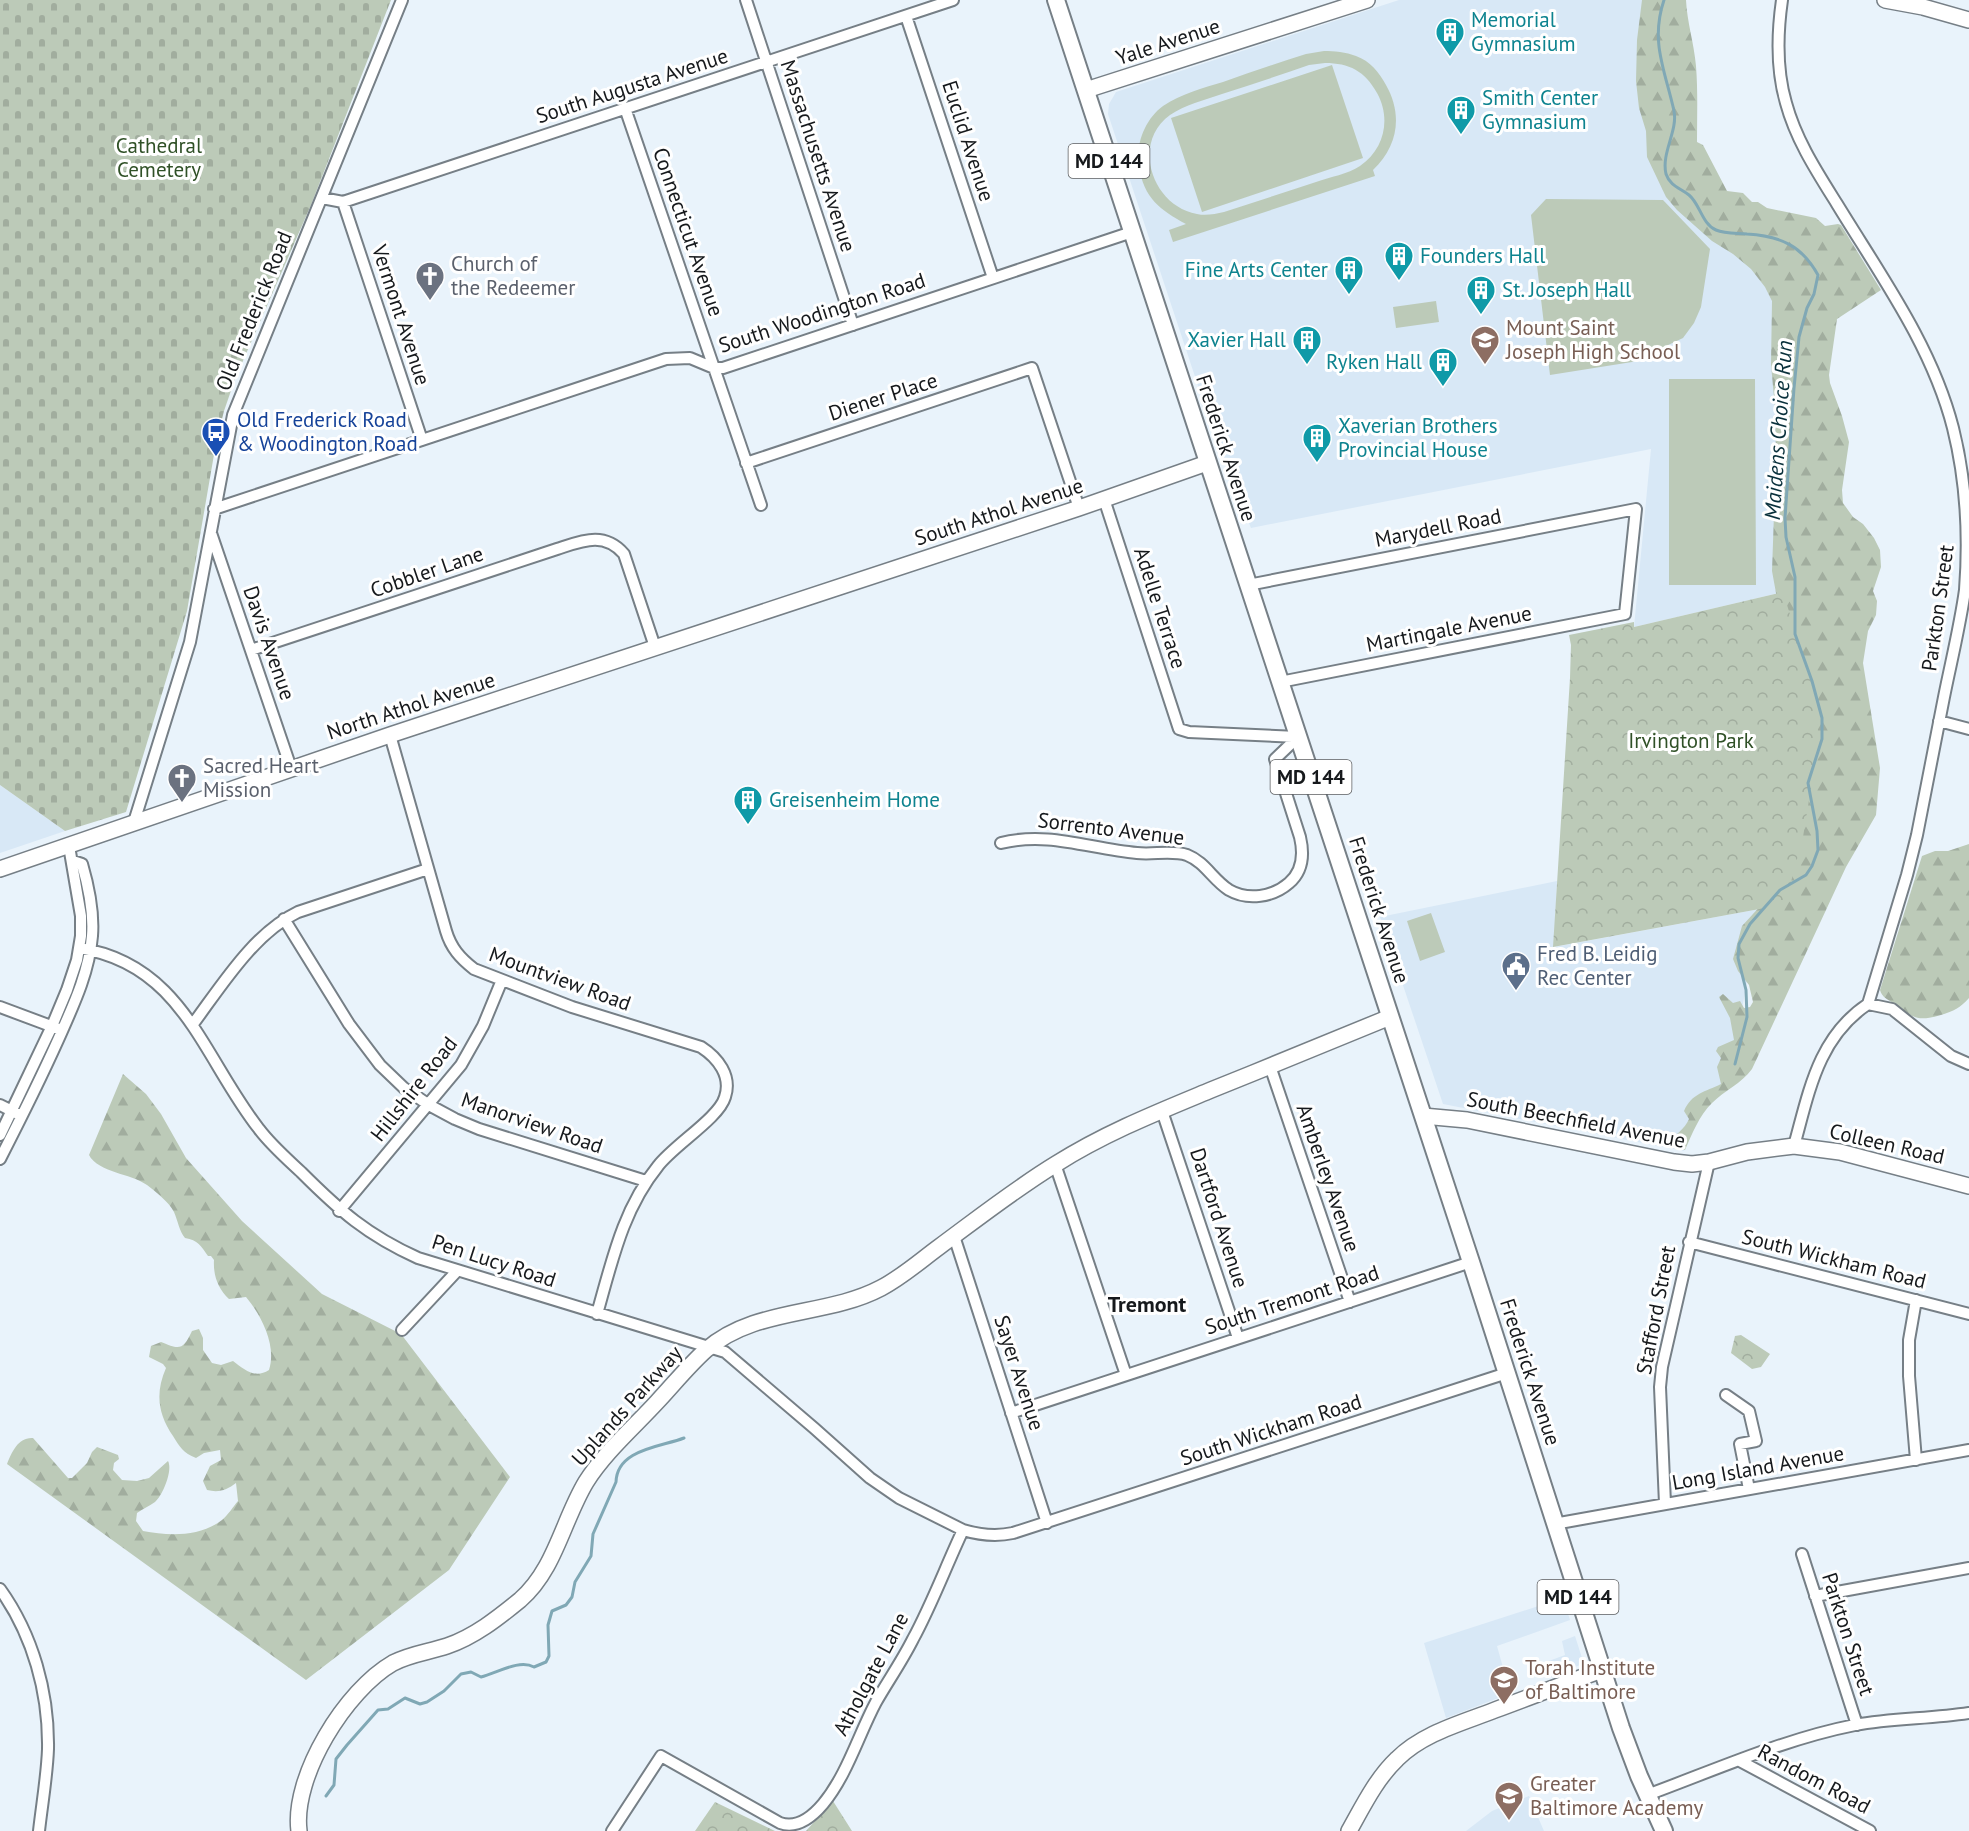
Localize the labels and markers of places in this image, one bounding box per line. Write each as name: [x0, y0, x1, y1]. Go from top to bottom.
place label: Memorial Gymnasium: [1471, 6, 1575, 57]
building icon: Memorial Gymnasium: [1434, 16, 1466, 58]
place label: Smith Center Gymnasium: [1482, 84, 1598, 135]
building icon: Smith Center Gymnasium: [1445, 94, 1477, 136]
building icon: Founders Hall: [1383, 240, 1415, 282]
place label: Founders Hall: [1420, 242, 1545, 269]
place label: Church of the Redeemer: [451, 250, 575, 301]
building icon: Fine Arts Center: [1333, 254, 1365, 296]
place label: Fine Arts Center: [1185, 256, 1328, 283]
church icon: Church of the Redeemer: [414, 260, 446, 302]
building icon: St. Joseph Hall: [1465, 274, 1497, 316]
place label: St. Joseph Hall: [1502, 276, 1631, 303]
place label: Mount Saint Joseph High School: [1505, 314, 1680, 365]
building icon: Xavier Hall: [1291, 324, 1323, 366]
school or university icon: Mount Saint Joseph High School: [1469, 324, 1501, 366]
place label: Xavier Hall: [1187, 326, 1286, 353]
building icon: Ryken Hall: [1427, 346, 1459, 388]
place label: Ryken Hall: [1326, 348, 1422, 375]
place label: Old Frederick Road & Woodington Road: [237, 406, 418, 457]
place label: Xaverian Brothers Provincial House: [1338, 412, 1498, 463]
bus stop icon: Old Frederick Road & Woodington Road: [200, 416, 232, 458]
building icon: Xaverian Brothers Provincial House: [1301, 422, 1333, 464]
place label: Sacred Heart Mission: [203, 752, 319, 803]
church icon: Sacred Heart Mission: [166, 762, 198, 804]
building icon: Greisenheim Home: [732, 784, 764, 826]
place label: Greisenheim Home: [769, 786, 940, 813]
place label: Fred B. Leidig Rec Center: [1537, 940, 1657, 991]
public building icon: Fred B. Leidig Rec Center: [1500, 950, 1532, 992]
place label: Torah Institute of Baltimore: [1525, 1654, 1655, 1705]
school or university icon: Torah Institute of Baltimore: [1488, 1664, 1520, 1706]
place label: Greater Baltimore Academy: [1530, 1770, 1704, 1821]
school or university icon: Greater Baltimore Academy: [1493, 1780, 1525, 1822]

